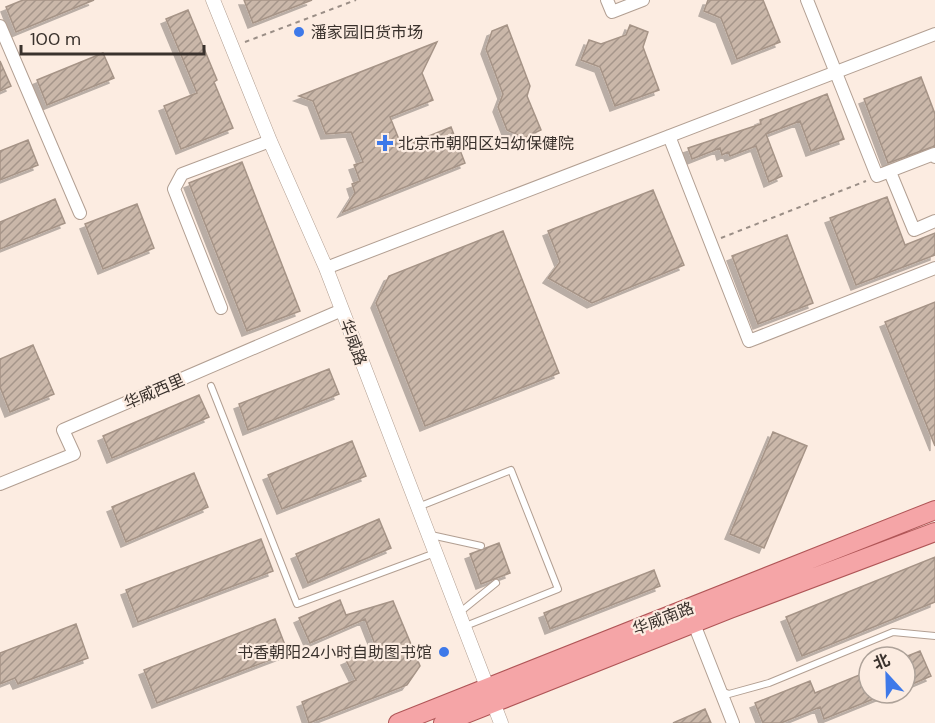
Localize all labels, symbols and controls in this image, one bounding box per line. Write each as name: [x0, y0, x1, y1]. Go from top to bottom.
scale bar: [21, 18, 204, 56]
place label: 潘家园旧货市场: [311, 22, 423, 43]
marker: 潘家园旧货市场: [292, 25, 306, 39]
text: 100 m: [30, 27, 81, 51]
place label: 北京市朝阳区妇幼保健院: [398, 133, 574, 154]
marker: 北京市朝阳区妇幼保健院: [376, 134, 394, 152]
street label: 华威路: [335, 316, 372, 368]
street label: 华威西里: [121, 369, 188, 414]
street label: 华威南路: [630, 597, 697, 640]
place label: 书香朝阳24小时自助图书馆: [237, 642, 432, 663]
marker: 书香朝阳24小时自助图书馆: [437, 645, 451, 659]
north arrow: [857, 645, 917, 705]
text: 北: [870, 649, 893, 674]

